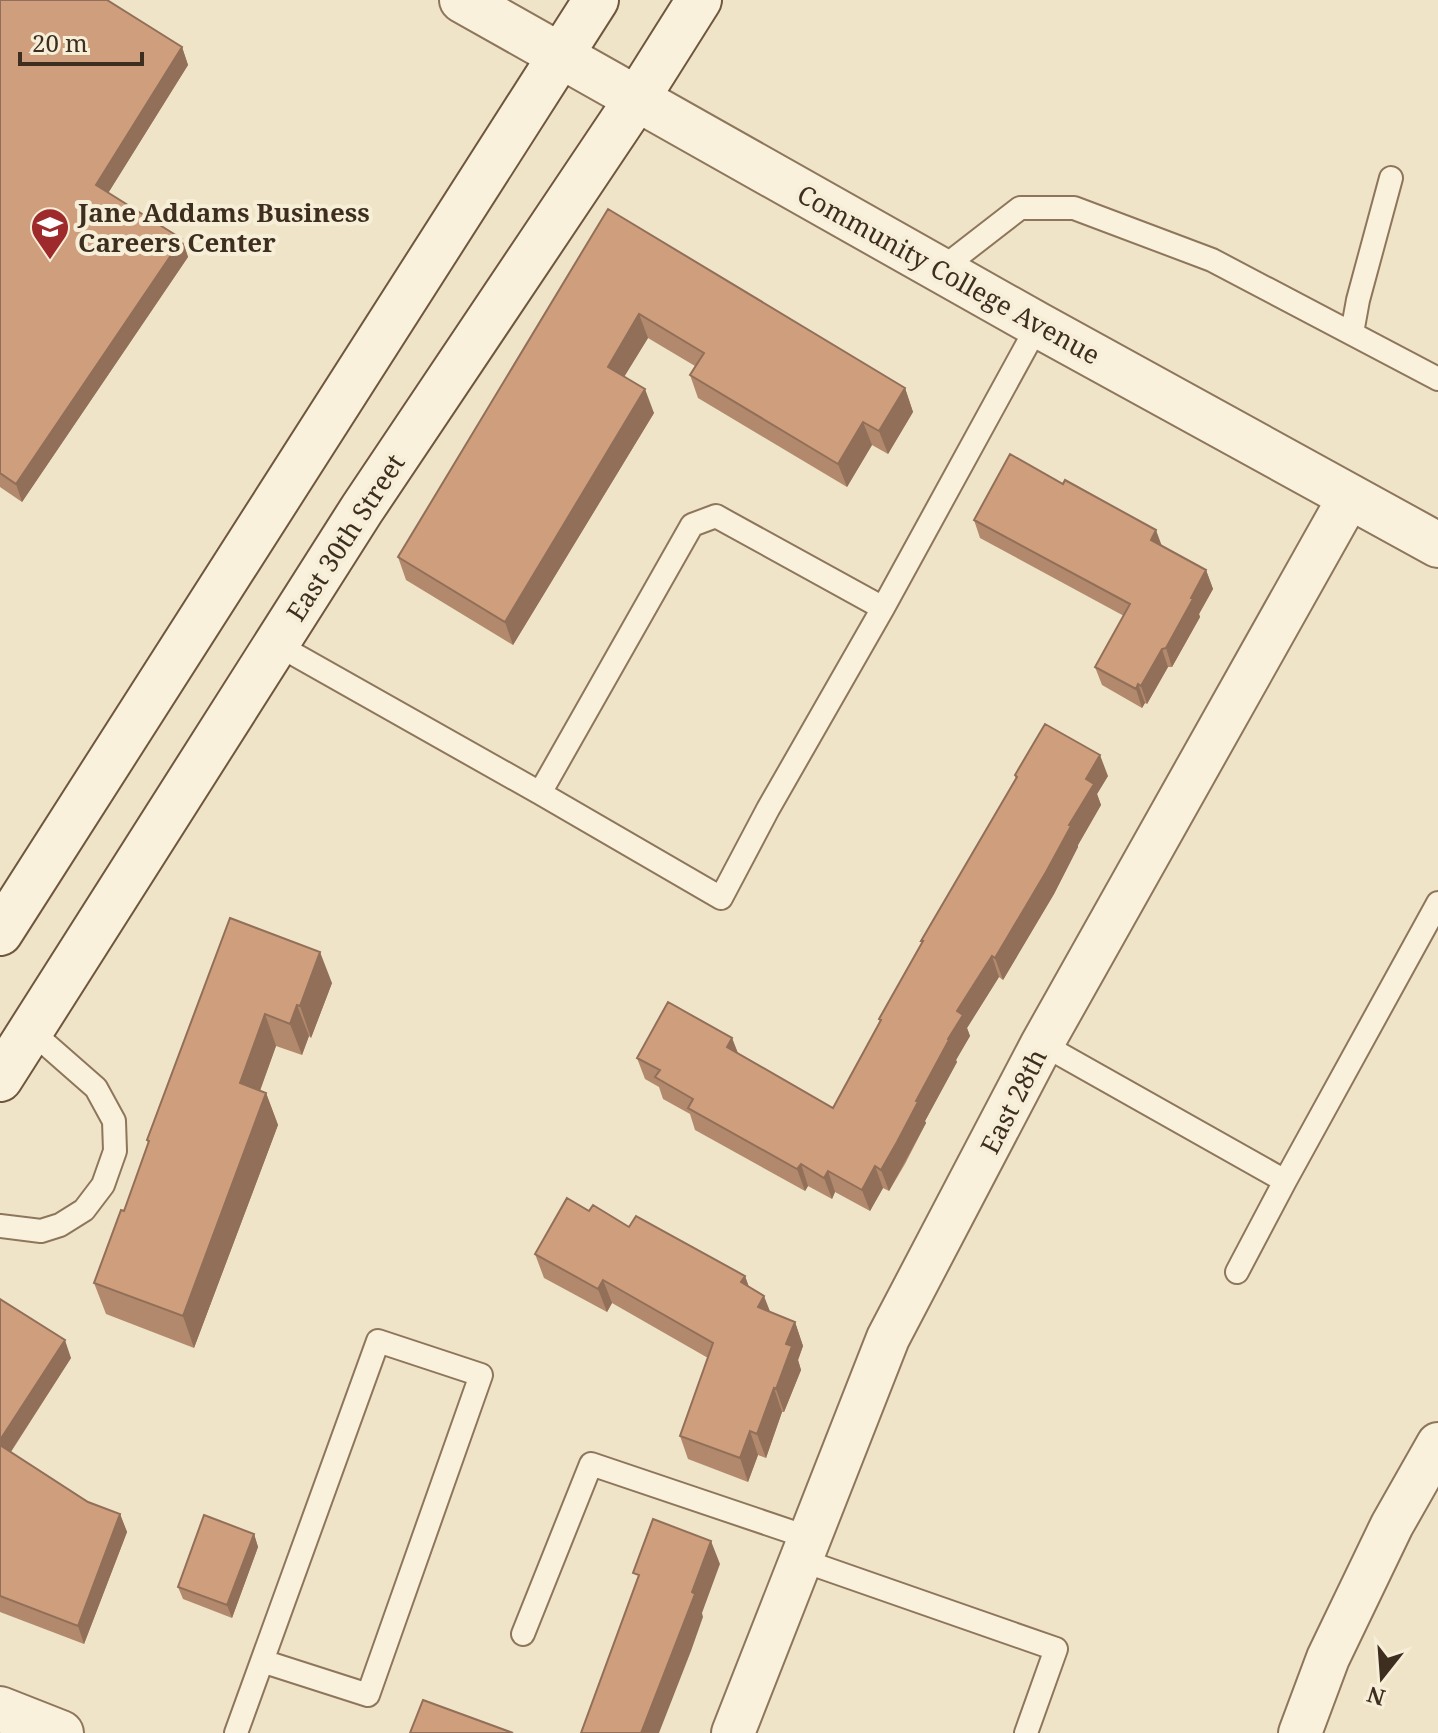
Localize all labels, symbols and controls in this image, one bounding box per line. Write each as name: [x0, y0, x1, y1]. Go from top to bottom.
scale bar: [20, 16, 142, 66]
text: 20 m: [32, 26, 88, 59]
street label: Community College Avenue: [791, 176, 1107, 372]
place label: Jane Addams Business Careers Center: [77, 194, 370, 260]
school or university icon: Jane Addams Business Careers Center: [29, 206, 71, 261]
street label: East 30th Street: [277, 446, 413, 628]
street label: East 28th: [971, 1042, 1055, 1160]
north arrow: [1342, 1637, 1422, 1717]
text: N: [1363, 1680, 1389, 1714]

